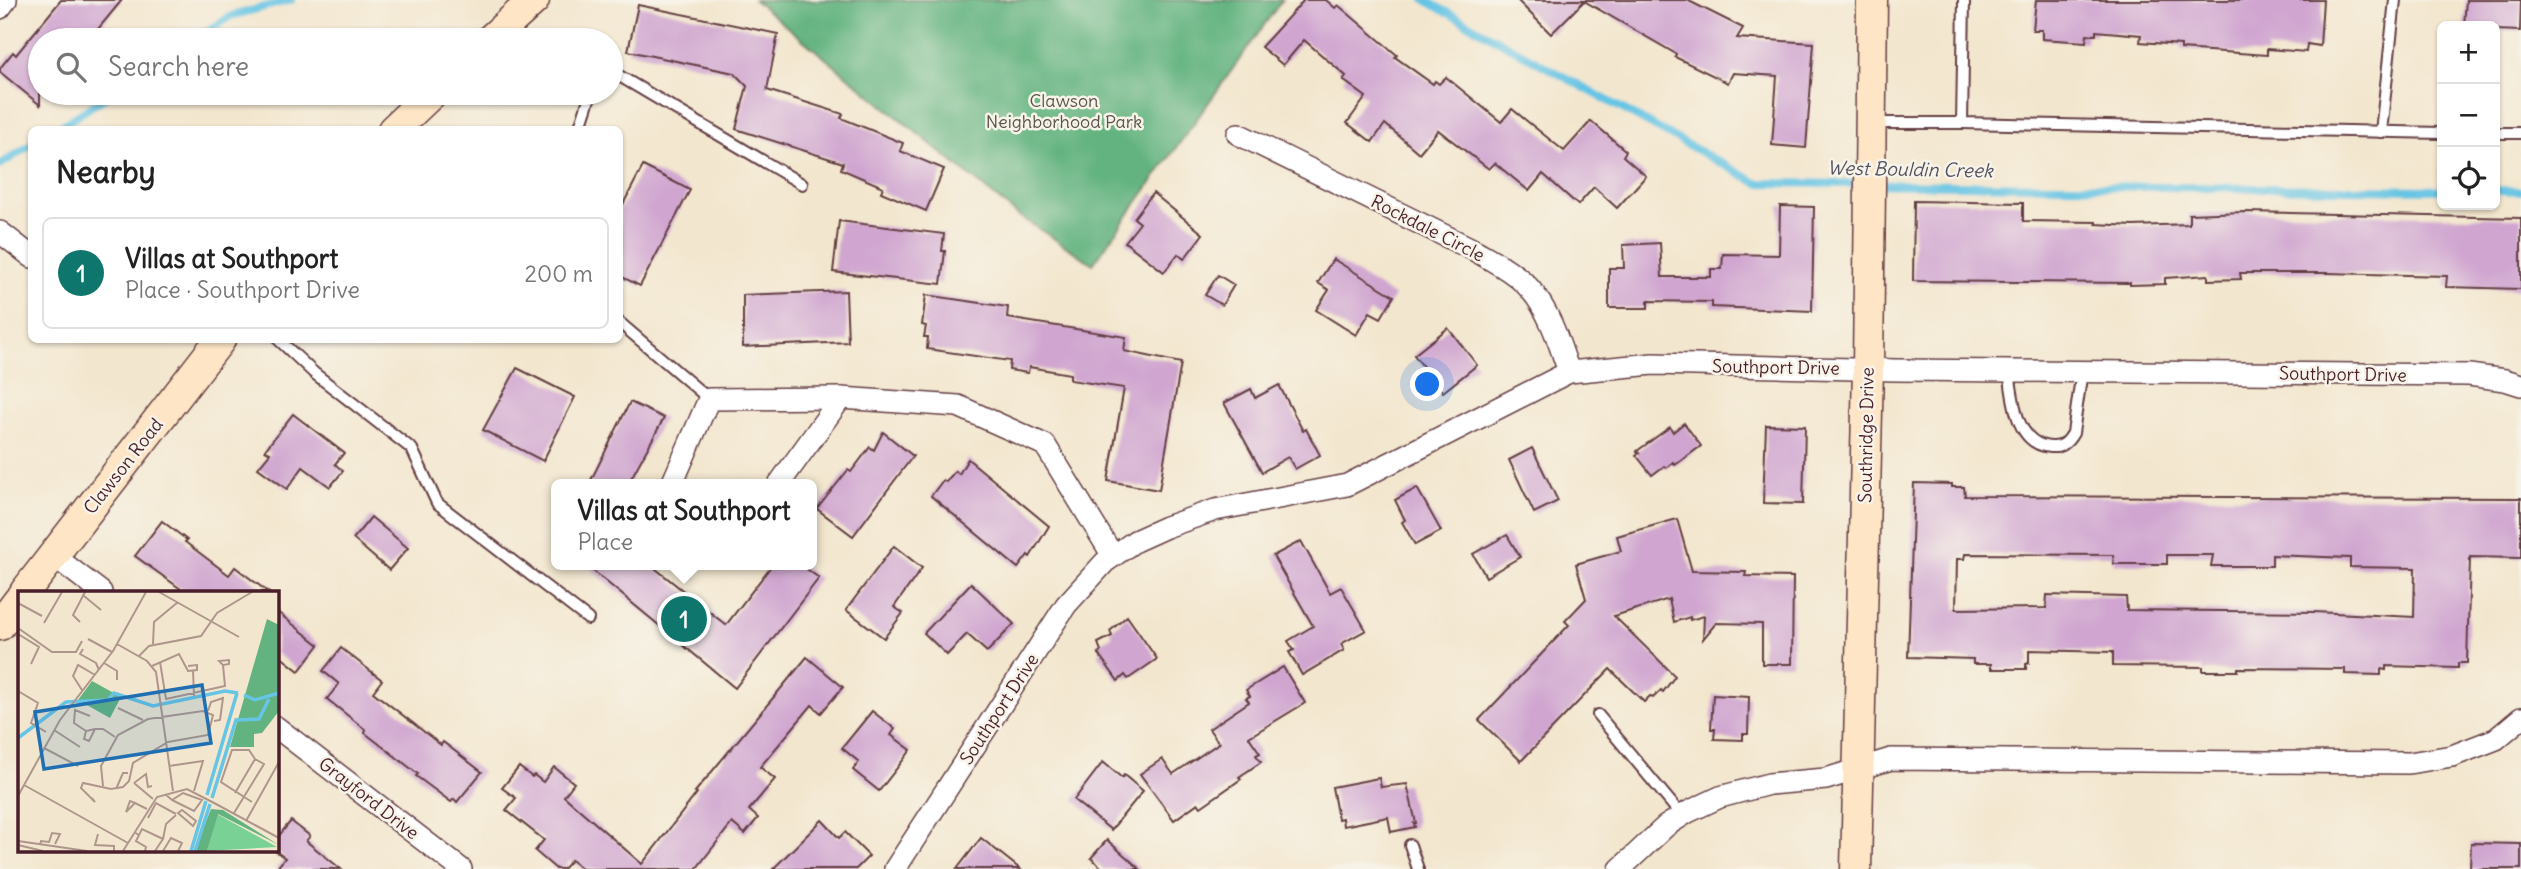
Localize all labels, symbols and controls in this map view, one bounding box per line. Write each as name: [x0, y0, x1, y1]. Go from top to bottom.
map controls: [2437, 21, 2500, 210]
button: +: [2437, 21, 2500, 84]
search box: [28, 28, 623, 105]
icon: search: [52, 48, 90, 86]
text: Search here: [108, 50, 249, 83]
button: −: [2437, 84, 2500, 147]
park label: Clawson Neighborhood Park: [986, 89, 1142, 133]
button: locate: [2437, 147, 2500, 210]
text: Nearby: [56, 153, 156, 191]
water label: West Bouldin Creek: [1827, 156, 1994, 182]
street label: Rockdale Circle: [1367, 189, 1489, 267]
text: Villas at Southport: [125, 242, 338, 275]
text: 1: [76, 259, 86, 288]
text: 200 m: [524, 259, 593, 288]
text: Place · Southport Drive: [125, 275, 360, 304]
street label: Southport Drive: [1712, 354, 1840, 380]
street label: Southport Drive: [2279, 361, 2407, 387]
your location: [1410, 367, 1444, 401]
street label: Southridge Drive: [1853, 367, 1879, 503]
street label: Clawson Road: [78, 413, 168, 519]
popup: [551, 479, 817, 570]
text: Villas at Southport: [577, 494, 791, 527]
text: Place: [577, 527, 633, 556]
inset map: [18, 591, 278, 852]
pin: 1: [661, 593, 707, 645]
street label: Southport Drive: [955, 649, 1043, 769]
street label: Grayford Drive: [314, 752, 424, 844]

